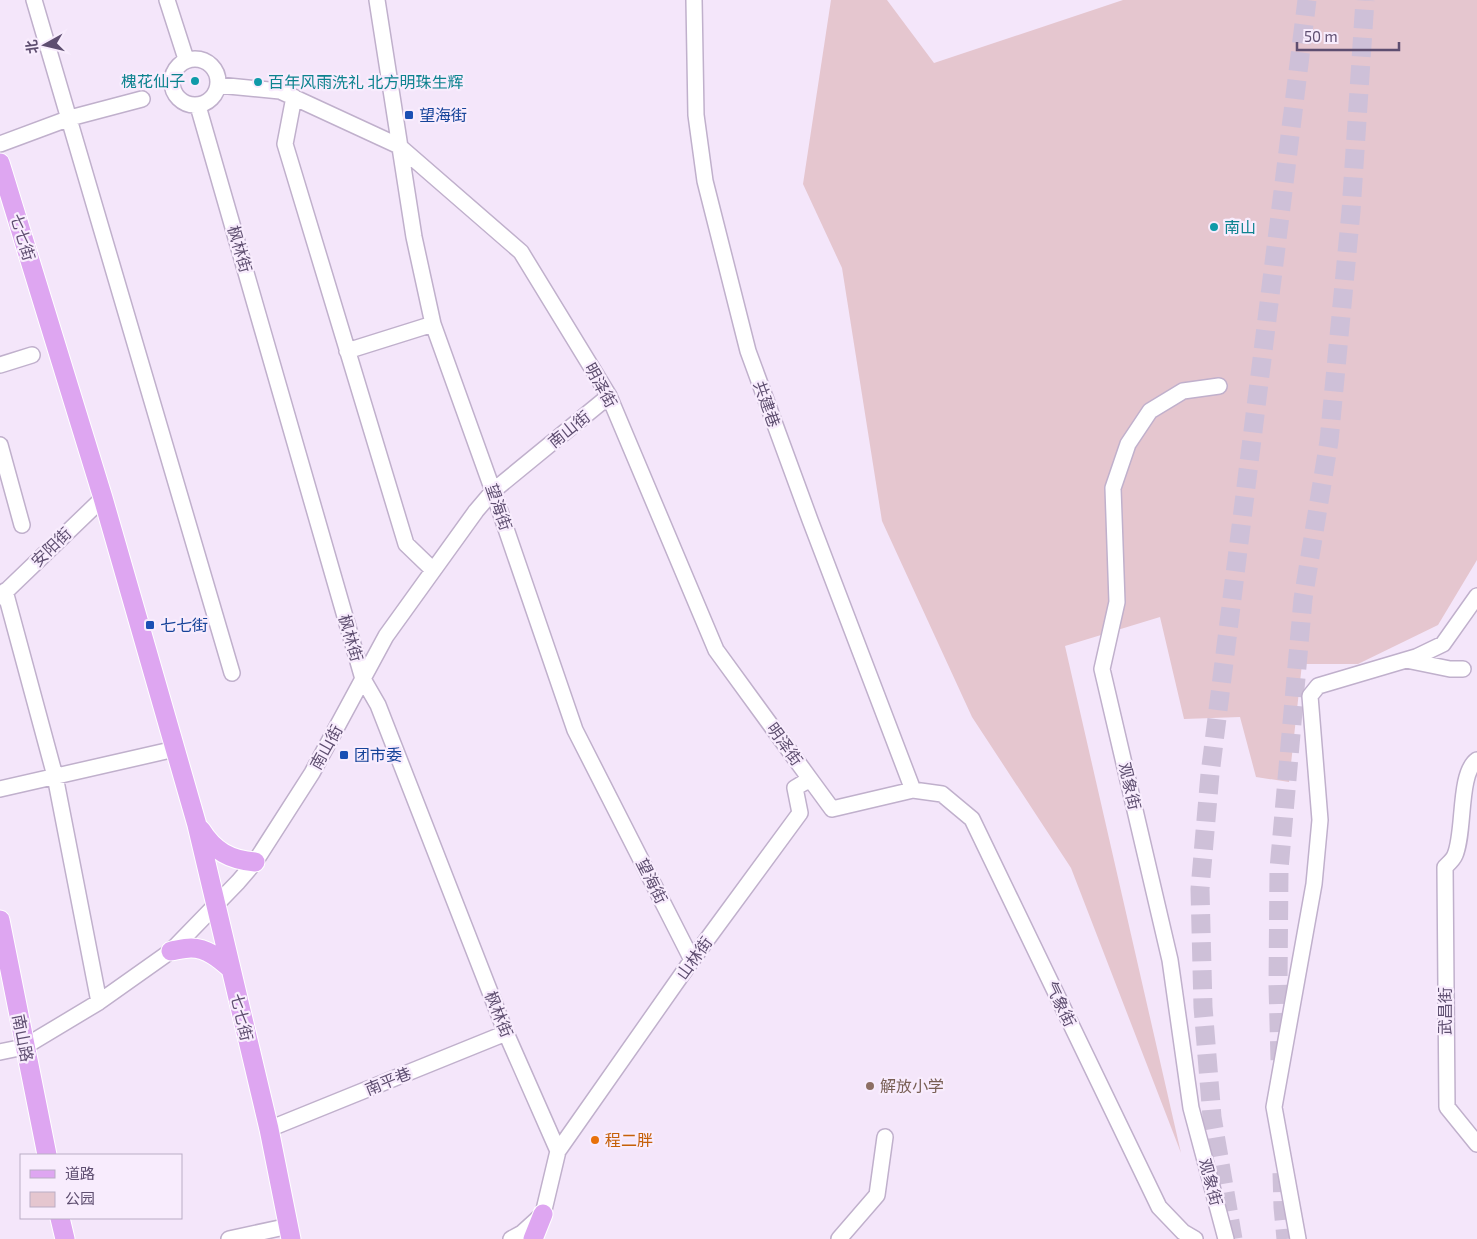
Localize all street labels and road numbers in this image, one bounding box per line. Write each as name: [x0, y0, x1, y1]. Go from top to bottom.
street label: 七七街: [7, 211, 40, 263]
street label: 枫林街: [225, 223, 256, 275]
street label: 明泽街: [581, 359, 621, 410]
street label: 共建巷: [750, 378, 785, 430]
street label: 南山街: [544, 406, 593, 451]
street label: 望海街: [483, 481, 516, 533]
street label: 安阳街: [27, 523, 75, 570]
street label: 枫林街: [336, 612, 367, 664]
street label: 明泽街: [764, 719, 807, 769]
street label: 南山街: [306, 721, 346, 772]
street label: 观象街: [1116, 760, 1145, 811]
street label: 望海街: [633, 855, 672, 906]
street label: 山林街: [672, 933, 715, 983]
street label: 气象街: [1042, 978, 1081, 1030]
street label: 武昌街: [1435, 987, 1454, 1035]
street label: 枫林街: [482, 988, 517, 1040]
street label: 七七街: [228, 991, 257, 1042]
street label: 南山路: [10, 1013, 37, 1063]
street label: 南平巷: [362, 1063, 414, 1098]
street label: 观象街: [1196, 1156, 1227, 1208]

